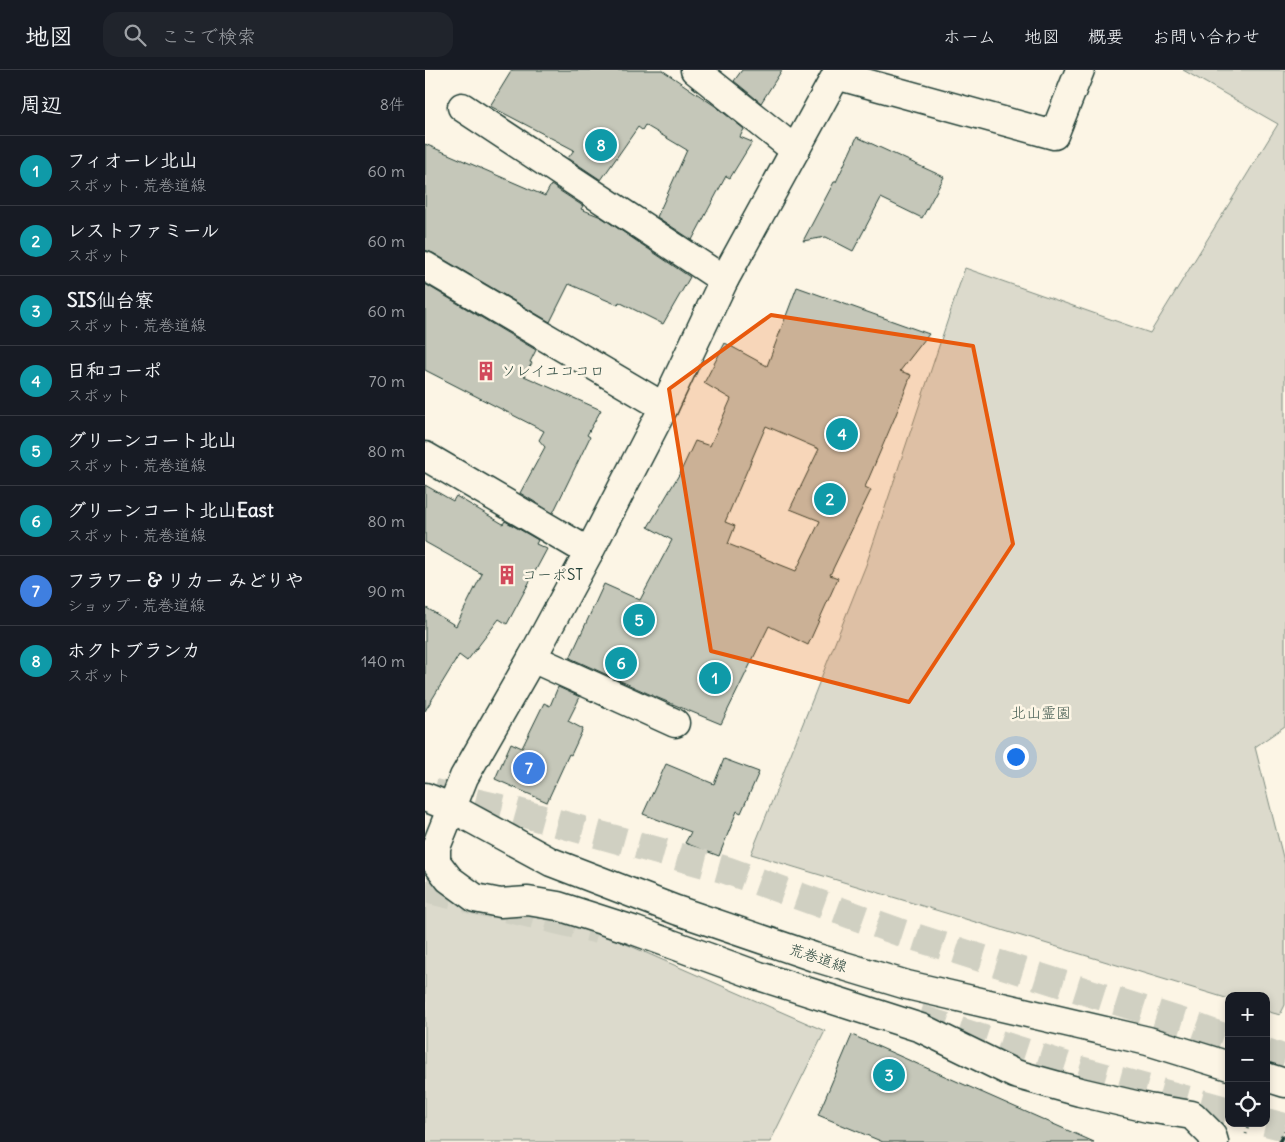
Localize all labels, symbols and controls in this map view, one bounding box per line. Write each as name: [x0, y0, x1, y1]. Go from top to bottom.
search box: [103, 12, 453, 57]
text: 地図: [25, 21, 73, 51]
icon: search: [121, 21, 149, 49]
text: ここで検索: [161, 24, 256, 48]
text: ホーム: [943, 25, 996, 48]
text: 地図: [1024, 25, 1060, 48]
text: 概要: [1088, 25, 1124, 48]
text: お問い合わせ: [1152, 25, 1260, 48]
text: 周辺: [20, 91, 62, 118]
text: 8件: [380, 94, 405, 114]
pin: 8: [585, 126, 617, 164]
text: フィオーレ北山: [67, 148, 198, 172]
text: 1: [33, 161, 39, 181]
text: 60 m: [367, 161, 405, 181]
text: スポット · 荒巻道線: [67, 175, 206, 195]
text: レストファミール: [67, 218, 220, 242]
text: 2: [32, 231, 40, 251]
text: 60 m: [367, 231, 405, 251]
text: スポット: [67, 245, 131, 265]
text: SIS仙台寮: [67, 288, 153, 312]
text: 3: [31, 301, 41, 321]
text: 60 m: [367, 301, 405, 321]
text: スポット · 荒巻道線: [67, 315, 206, 335]
text: 日和コーポ: [67, 358, 162, 382]
building icon: ソレイユココロ: [475, 360, 497, 382]
place label: ソレイユココロ: [501, 361, 605, 380]
text: 4: [31, 371, 41, 391]
text: 70 m: [369, 371, 405, 391]
text: スポット: [67, 385, 131, 405]
pin: 4: [826, 415, 858, 453]
text: グリーンコート北山: [67, 428, 237, 452]
text: 5: [31, 441, 41, 461]
text: 80 m: [367, 441, 405, 461]
text: スポット · 荒巻道線: [67, 455, 206, 475]
pin: 2: [814, 480, 846, 518]
text: グリーンコート北山East: [67, 498, 274, 522]
text: 6: [31, 511, 41, 531]
text: 80 m: [367, 511, 405, 531]
text: スポット · 荒巻道線: [67, 525, 206, 545]
building icon: コーポST: [496, 564, 518, 586]
place label: コーポST: [522, 565, 583, 584]
text: フラワー & リカー みどりや: [67, 568, 304, 592]
text: 7: [32, 581, 40, 601]
text: 90 m: [367, 581, 405, 601]
text: ショップ · 荒巻道線: [67, 595, 206, 615]
pin: 5: [623, 601, 655, 639]
text: ホクトブランカ: [67, 638, 201, 662]
pin: 6: [605, 644, 637, 682]
text: 8: [31, 651, 41, 671]
text: 140 m: [361, 651, 405, 671]
pin: 1: [699, 659, 731, 697]
text: スポット: [67, 665, 131, 685]
park label: 北山霊園: [1011, 703, 1071, 722]
your location: [1003, 744, 1029, 770]
pin: 7: [513, 749, 545, 787]
street label: 荒巻道線: [787, 939, 850, 976]
map controls: [1225, 992, 1270, 1127]
button: +: [1225, 992, 1270, 1037]
button: −: [1225, 1037, 1270, 1082]
pin: 3: [873, 1056, 905, 1094]
button: locate: [1225, 1082, 1270, 1127]

